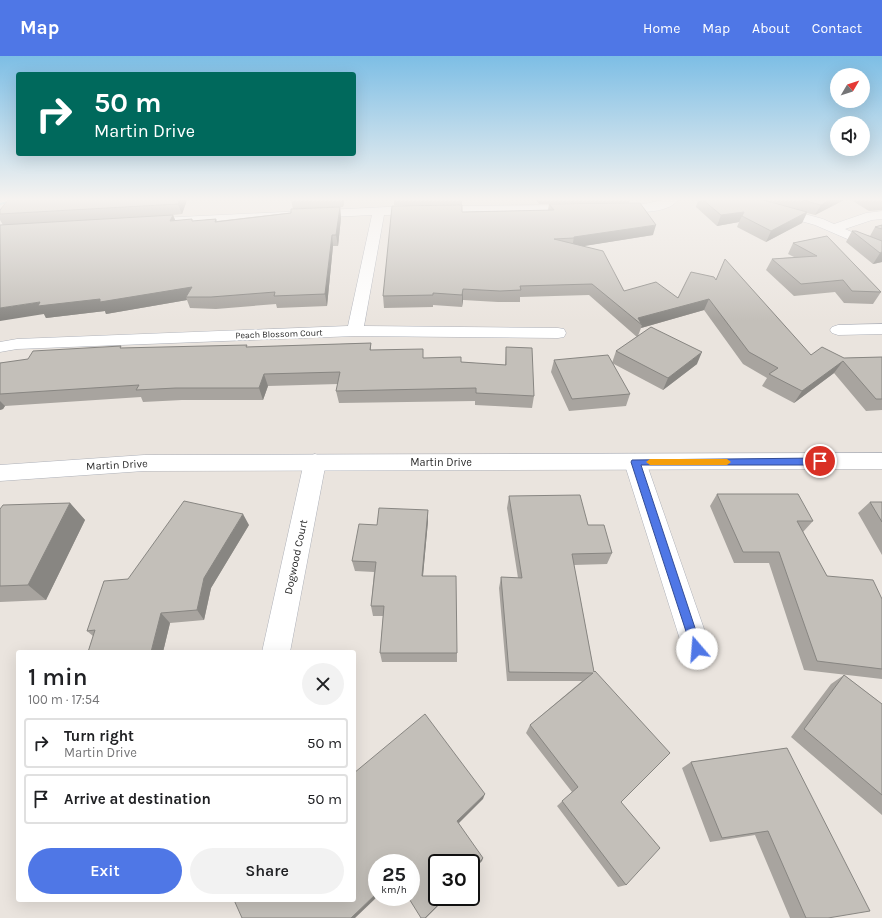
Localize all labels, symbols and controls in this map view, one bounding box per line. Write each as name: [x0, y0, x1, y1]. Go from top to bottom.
text: Map: [20, 17, 59, 39]
text: Home: [643, 20, 680, 37]
text: Map: [702, 20, 730, 37]
text: About: [752, 20, 790, 37]
text: Contact: [812, 20, 862, 37]
north arrow: [830, 68, 870, 108]
map controls: [830, 68, 870, 156]
text: 50 m: [94, 86, 162, 119]
icon: right: [28, 88, 80, 140]
button: sound: [830, 116, 870, 156]
text: Martin Drive: [94, 120, 195, 142]
street label: Peach Blossom Court: [235, 327, 323, 341]
pin: [803, 444, 837, 478]
icon: arrive: [809, 450, 831, 472]
street label: Martin Drive: [410, 456, 472, 469]
street label: Martin Drive: [86, 457, 148, 473]
street label: Dogwood Court: [282, 518, 310, 596]
position arrow: [676, 628, 718, 670]
text: 1 min: [28, 663, 88, 691]
button: close: [302, 663, 344, 705]
text: 100 m · 17:54: [28, 692, 99, 707]
text: Turn right: [64, 727, 134, 745]
icon: right: [30, 732, 52, 754]
text: 50 m: [307, 734, 342, 752]
text: Martin Drive: [64, 745, 137, 760]
icon: arrive: [30, 788, 52, 810]
text: Arrive at destination: [64, 790, 211, 808]
text: 50 m: [307, 790, 342, 808]
button: Exit: [28, 848, 182, 894]
button: Share: [190, 848, 344, 894]
speed limit sign: 30: [428, 854, 480, 906]
text: 25: [382, 863, 406, 886]
text: km/h: [381, 884, 407, 896]

